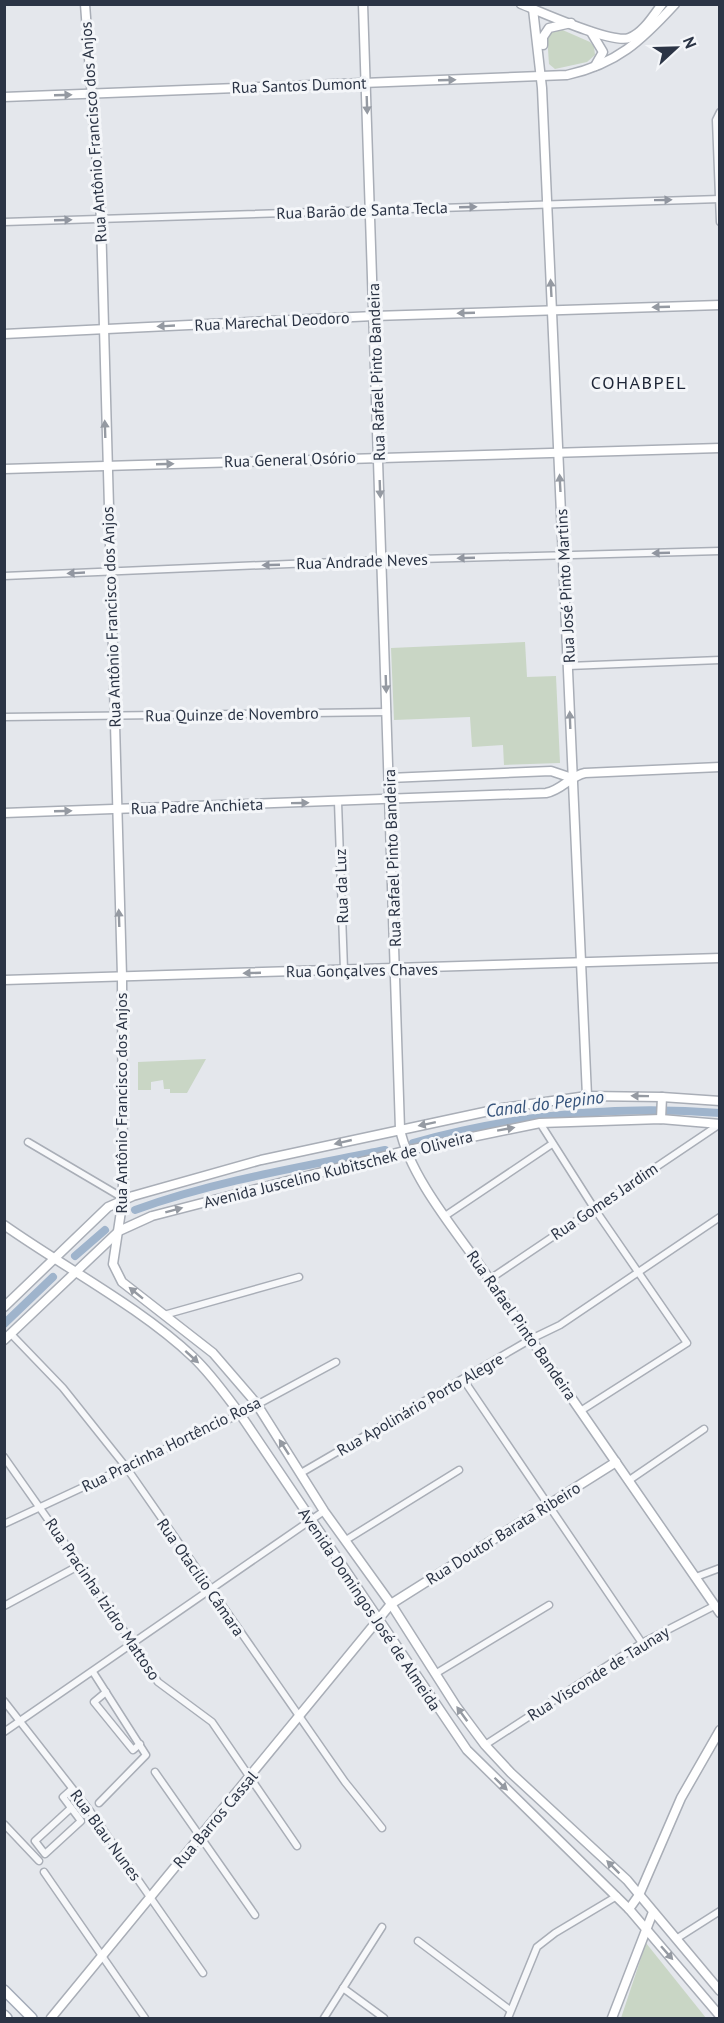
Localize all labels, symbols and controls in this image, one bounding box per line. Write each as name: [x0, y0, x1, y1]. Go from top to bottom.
north arrow: [646, 18, 706, 78]
street label: Rua Antônio Francisco dos Anjos: [75, 21, 111, 243]
text: N: [679, 34, 701, 51]
street label: Rua Santos Dumont: [231, 73, 367, 97]
one-way arrow: [437, 75, 456, 84]
one-way arrow: [53, 90, 72, 99]
one-way arrow: [362, 95, 371, 114]
one-way arrow: [653, 195, 672, 205]
street label: Rua Barão de Santa Tecla: [276, 197, 448, 223]
one-way arrow: [458, 202, 477, 211]
one-way arrow: [53, 216, 72, 225]
one-way arrow: [547, 278, 556, 297]
street label: Rua Rafael Pinto Bandeira: [363, 283, 389, 461]
one-way arrow: [652, 302, 671, 311]
street label: Rua Marechal Deodoro: [194, 307, 350, 335]
one-way arrow: [457, 308, 476, 317]
one-way arrow: [157, 321, 176, 330]
district label: COHABPEL: [591, 371, 687, 394]
one-way arrow: [101, 420, 110, 439]
street label: Rua General Osório: [224, 447, 356, 471]
one-way arrow: [155, 460, 174, 469]
one-way arrow: [555, 473, 564, 492]
one-way arrow: [375, 479, 384, 498]
street label: Rua Antônio Francisco dos Anjos: [97, 506, 125, 728]
street label: Rua José Pinto Martins: [551, 508, 579, 664]
one-way arrow: [652, 548, 671, 557]
street label: Rua Andrade Neves: [296, 549, 428, 573]
one-way arrow: [457, 553, 476, 563]
one-way arrow: [262, 560, 281, 569]
one-way arrow: [67, 568, 86, 577]
one-way arrow: [382, 674, 391, 693]
street label: Rua Quinze de Novembro: [145, 702, 319, 726]
one-way arrow: [566, 710, 575, 729]
street label: Rua Rafael Pinto Bandeira: [379, 769, 405, 947]
street label: Rua Padre Anchieta: [131, 794, 263, 818]
one-way arrow: [290, 798, 309, 808]
one-way arrow: [53, 806, 72, 816]
street label: Rua da Luz: [330, 848, 352, 924]
one-way arrow: [115, 908, 124, 927]
street label: Rua Gonçalves Chaves: [286, 959, 438, 981]
one-way arrow: [243, 968, 262, 977]
street label: Rua Antônio Francisco dos Anjos: [111, 992, 131, 1214]
water label: Canal do Pepino: [485, 1085, 605, 1122]
one-way arrow: [631, 1092, 650, 1101]
one-way arrow: [417, 1119, 436, 1129]
one-way arrow: [497, 1125, 516, 1134]
street label: Avenida Juscelino Kubitschek de Oliveira: [201, 1126, 475, 1212]
one-way arrow: [333, 1138, 352, 1147]
street label: Rua Gomes Jardim: [547, 1158, 661, 1244]
one-way arrow: [164, 1204, 183, 1214]
street label: Rua Rafael Pinto Bandeira: [463, 1246, 581, 1404]
one-way arrow: [129, 1287, 144, 1300]
street label: Rua Apolinário Porto Alegre: [333, 1348, 507, 1460]
one-way arrow: [184, 1350, 199, 1363]
street label: Rua Pracinha Hortêncio Rosa: [78, 1392, 264, 1496]
one-way arrow: [279, 1439, 290, 1455]
street label: Rua Doutor Barata Ribeiro: [422, 1477, 584, 1589]
street label: Avenida Domingos José de Almeida: [294, 1504, 446, 1714]
street label: Rua Pracinha Izidro Mattoso: [41, 1514, 165, 1684]
street label: Rua Otacílio Câmara: [153, 1514, 249, 1640]
street label: Rua Visconde de Taunay: [523, 1621, 673, 1725]
one-way arrow: [456, 1706, 468, 1722]
street label: Rua Barros Cassal: [169, 1766, 262, 1872]
one-way arrow: [493, 1777, 508, 1791]
street label: Rua Blau Nunes: [66, 1785, 146, 1885]
one-way arrow: [606, 1860, 621, 1874]
one-way arrow: [660, 1945, 673, 1960]

